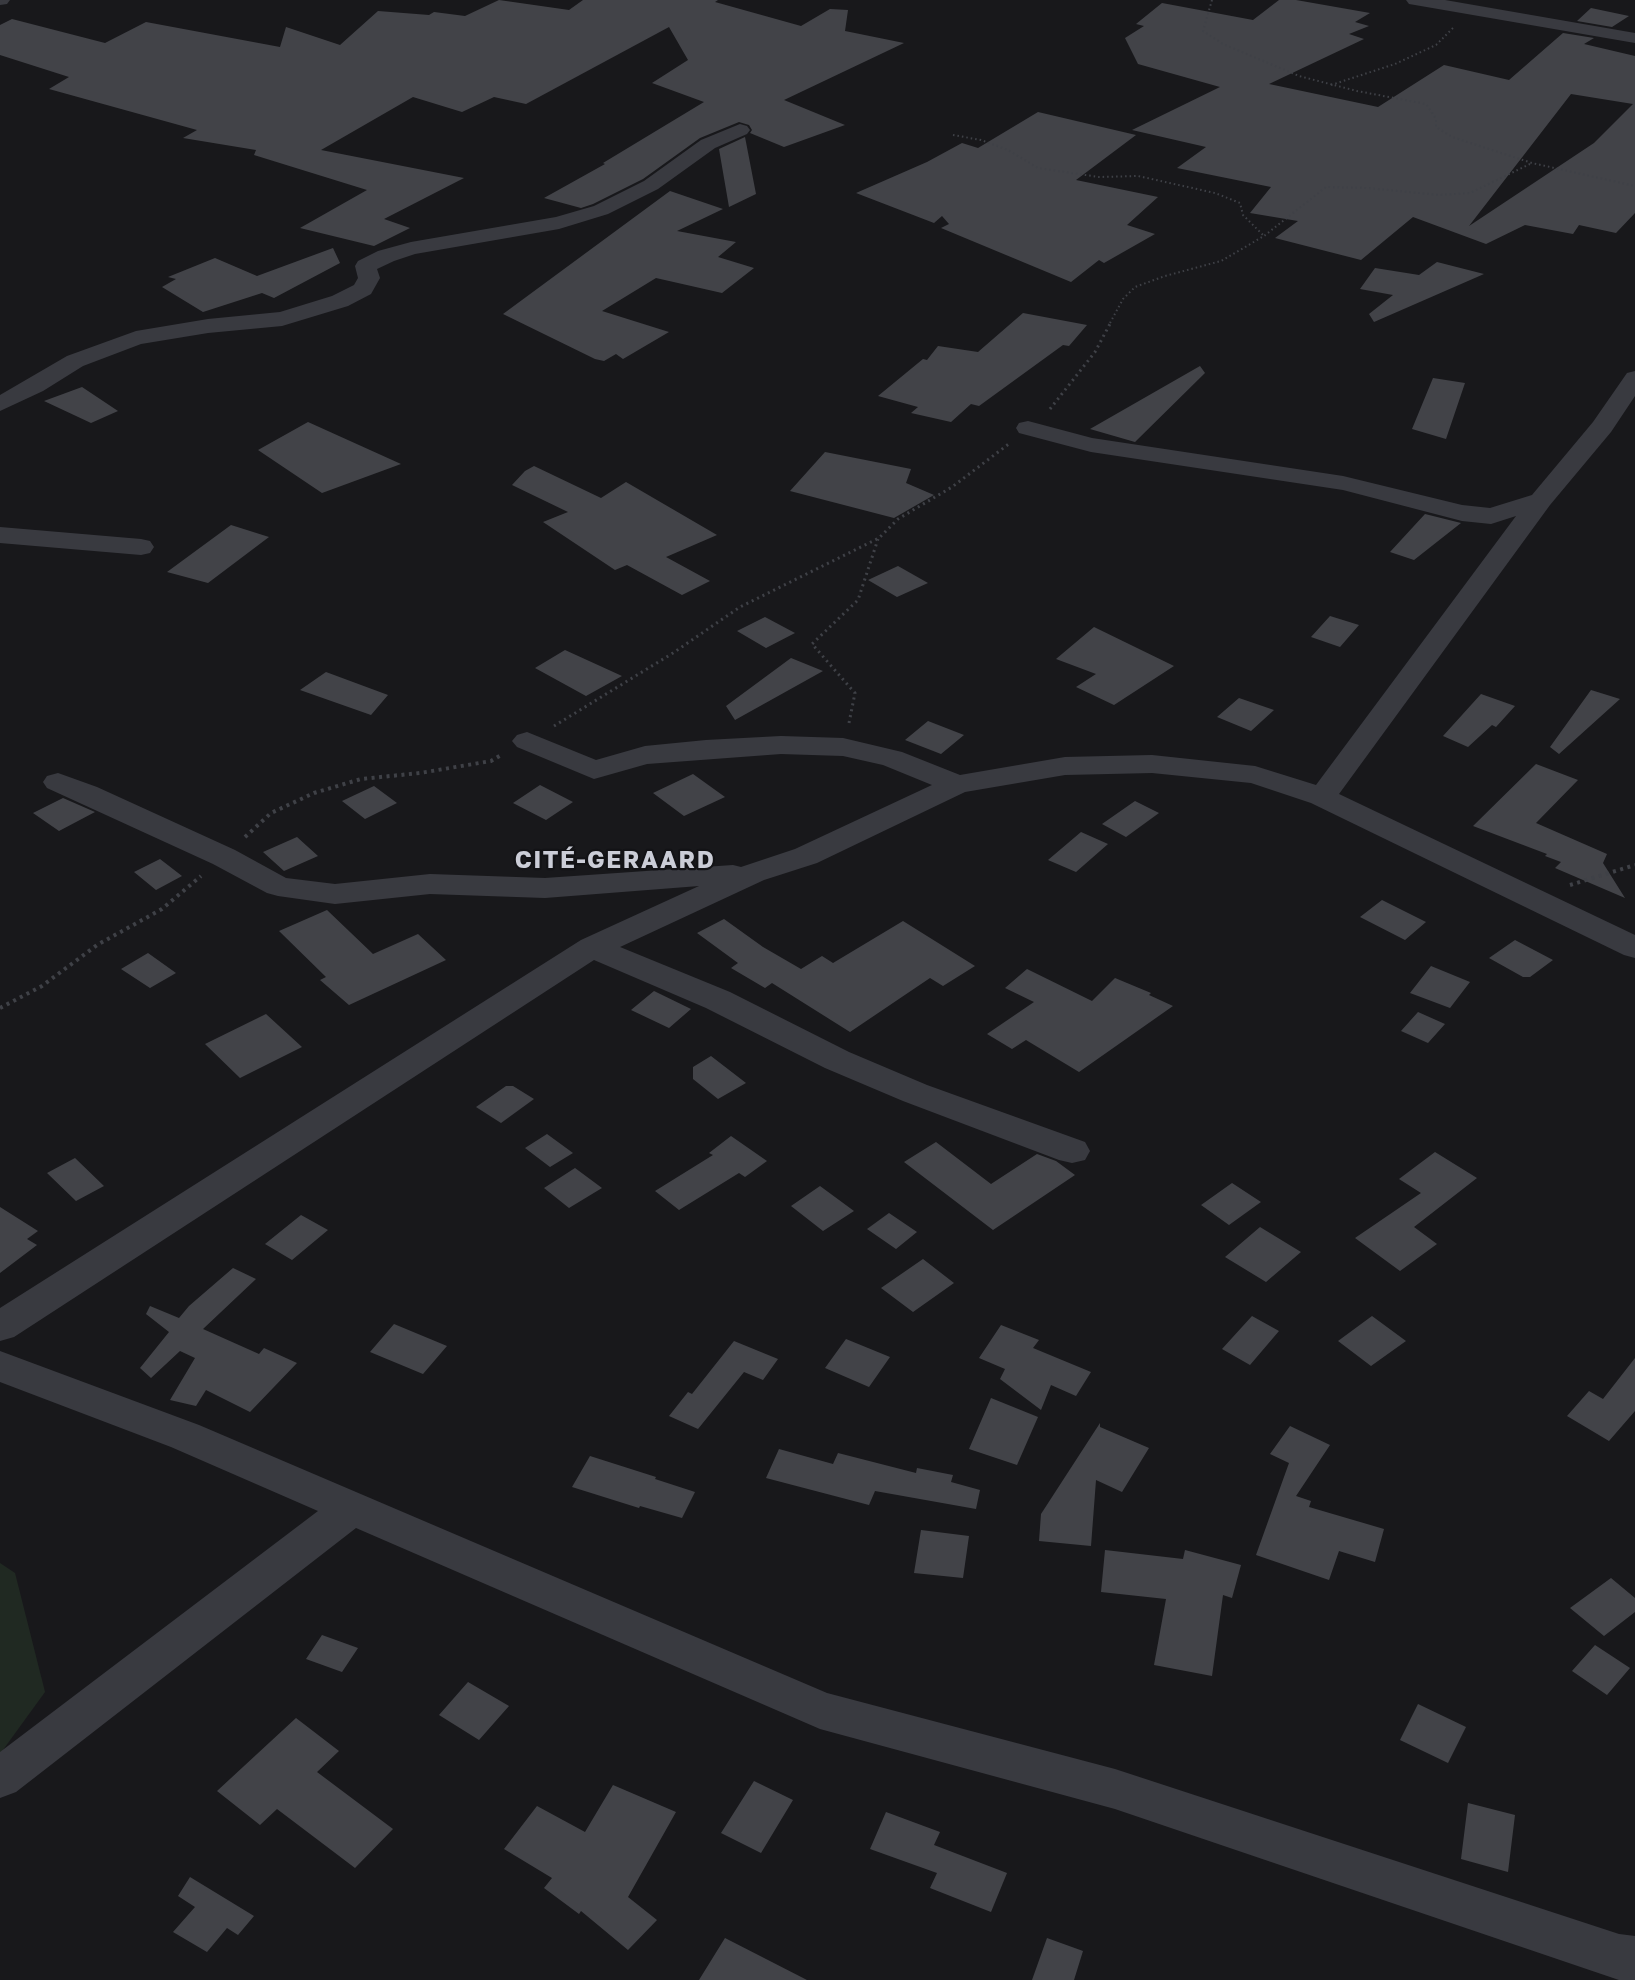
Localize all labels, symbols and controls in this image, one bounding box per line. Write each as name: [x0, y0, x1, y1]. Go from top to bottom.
district label: CITÉ-GERAARD: [515, 846, 715, 874]

